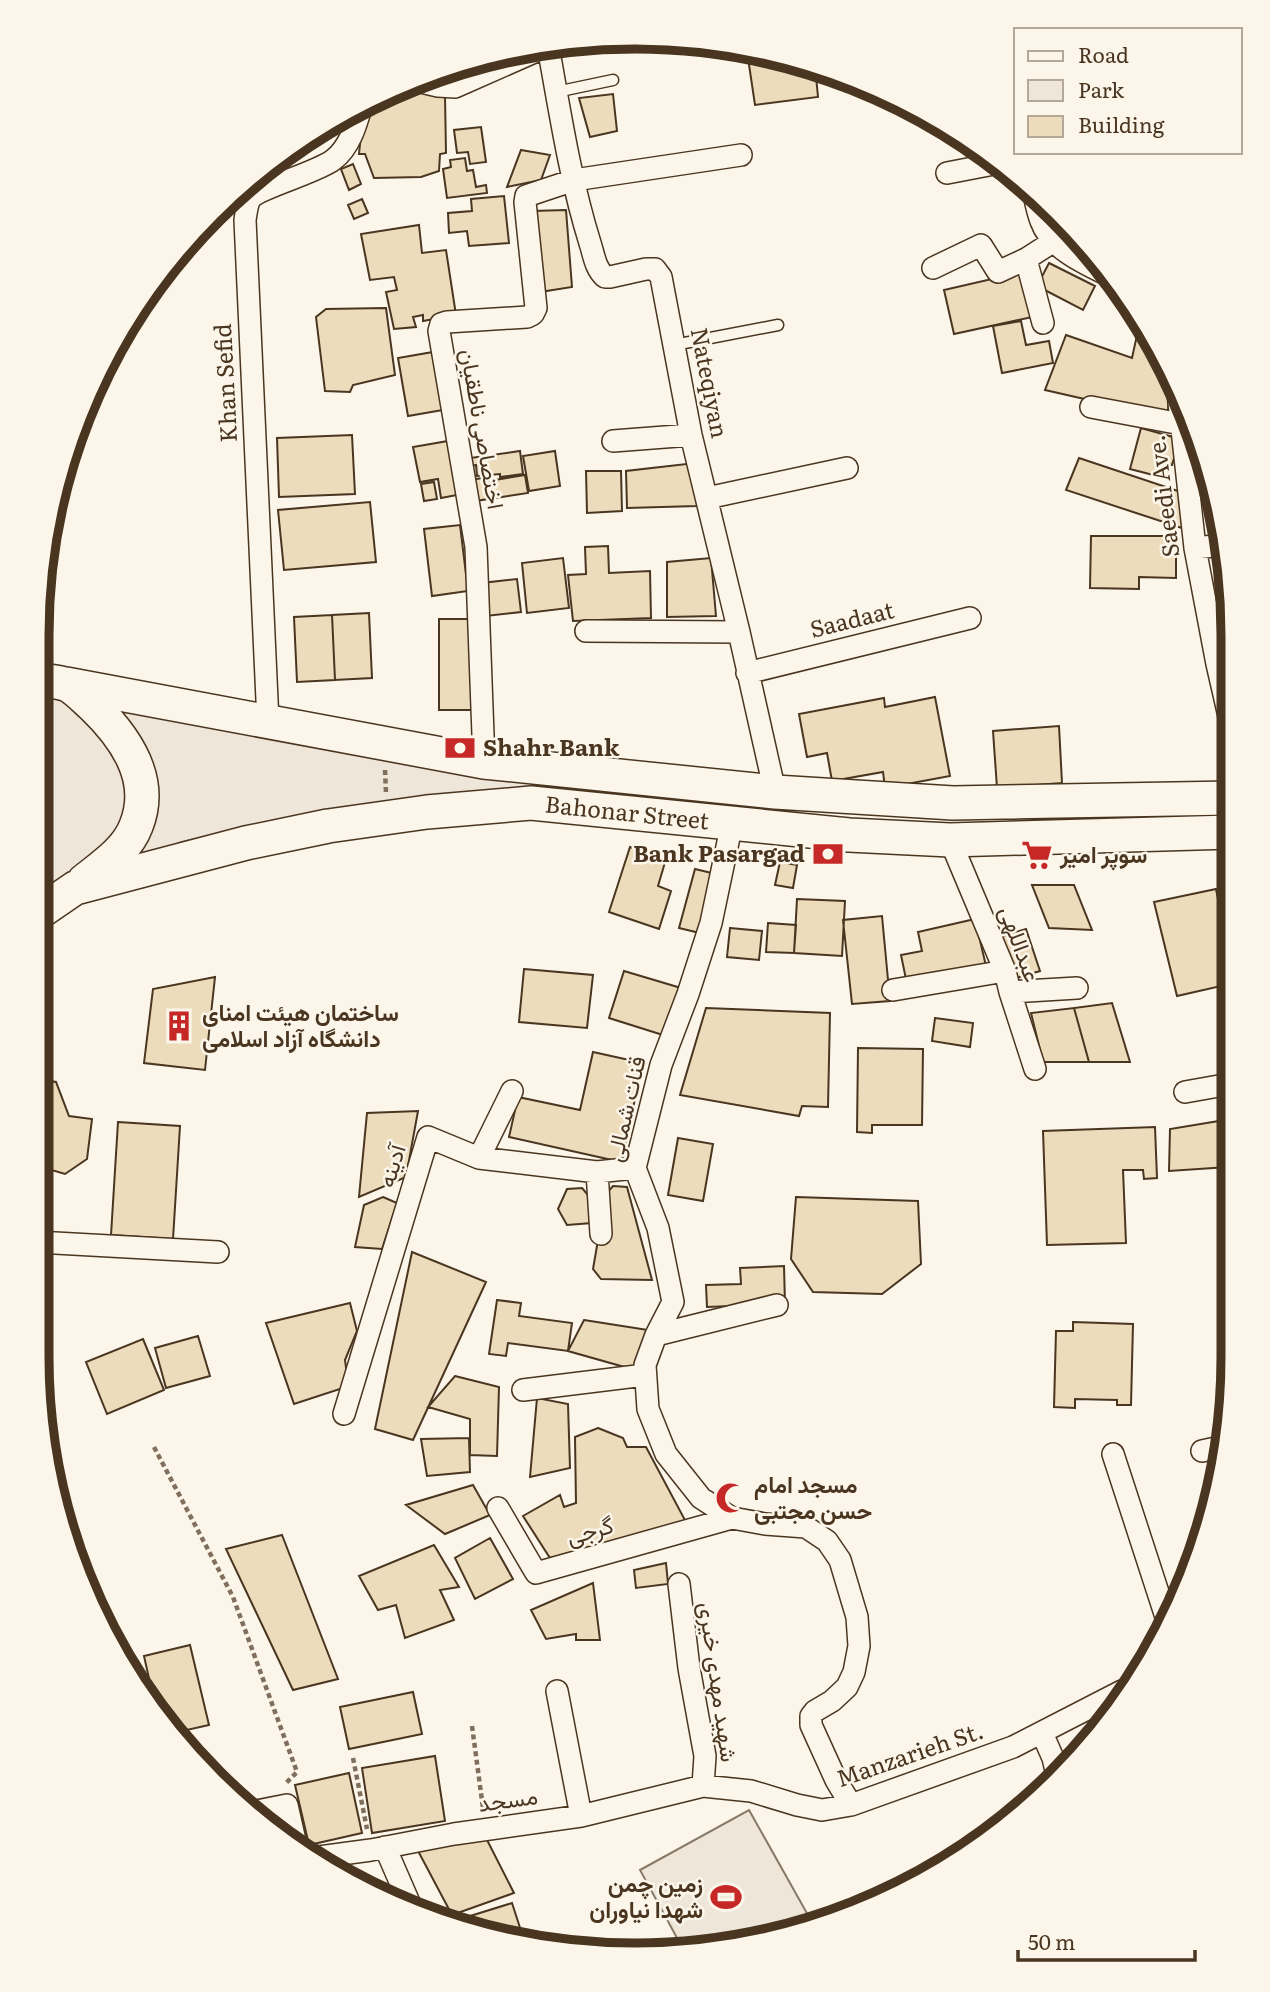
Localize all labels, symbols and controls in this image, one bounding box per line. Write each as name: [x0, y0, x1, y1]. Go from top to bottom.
legend: [1014, 28, 1242, 154]
text: Road: [1078, 38, 1129, 69]
text: Park: [1078, 73, 1124, 104]
text: Building: [1078, 108, 1165, 139]
street label: Khan Sefid: [204, 323, 244, 443]
street label: Nateqiyan: [684, 324, 738, 441]
street label: اختصاصی ناطقیان: [453, 346, 515, 512]
street label: Saeedi Ave.: [1138, 433, 1186, 559]
street label: Saadaat: [806, 591, 898, 645]
place label: Shahr Bank: [483, 729, 620, 763]
bank icon: Shahr Bank: [443, 731, 477, 765]
street label: Bahonar Street: [544, 786, 712, 837]
place label: Bank Pasargad: [633, 835, 805, 869]
place label: سوپر امیر: [1059, 836, 1147, 871]
bank icon: Bank Pasargad: [811, 837, 845, 871]
supermarket icon: سوپر امیر: [1020, 838, 1054, 872]
street label: عبداللهی: [992, 901, 1051, 986]
place label: ساختمان هیئت امنای دانشگاه آزاد اسلامی: [202, 994, 399, 1054]
building icon: ساختمان هیئت امنای دانشگاه آزاد اسلامی: [162, 1009, 196, 1043]
street label: قنات شمالى: [595, 1052, 653, 1165]
street label: آدینه: [368, 1138, 413, 1191]
place label: مسجد امام حسن مجتبی: [754, 1466, 872, 1526]
mosque icon: مسجد امام حسن مجتبی: [714, 1481, 748, 1515]
street label: گرجی: [562, 1506, 617, 1552]
street label: شهید مهدی خیری: [692, 1600, 748, 1764]
street label: Manzarieh St.: [831, 1712, 988, 1794]
street label: مسجد: [476, 1777, 540, 1819]
place label: زمین چمن شهدا نیاوران: [589, 1865, 703, 1925]
sports icon: زمین چمن شهدا نیاوران: [709, 1880, 743, 1914]
scale bar: [1018, 1918, 1195, 1962]
text: 50 m: [1028, 1925, 1075, 1956]

